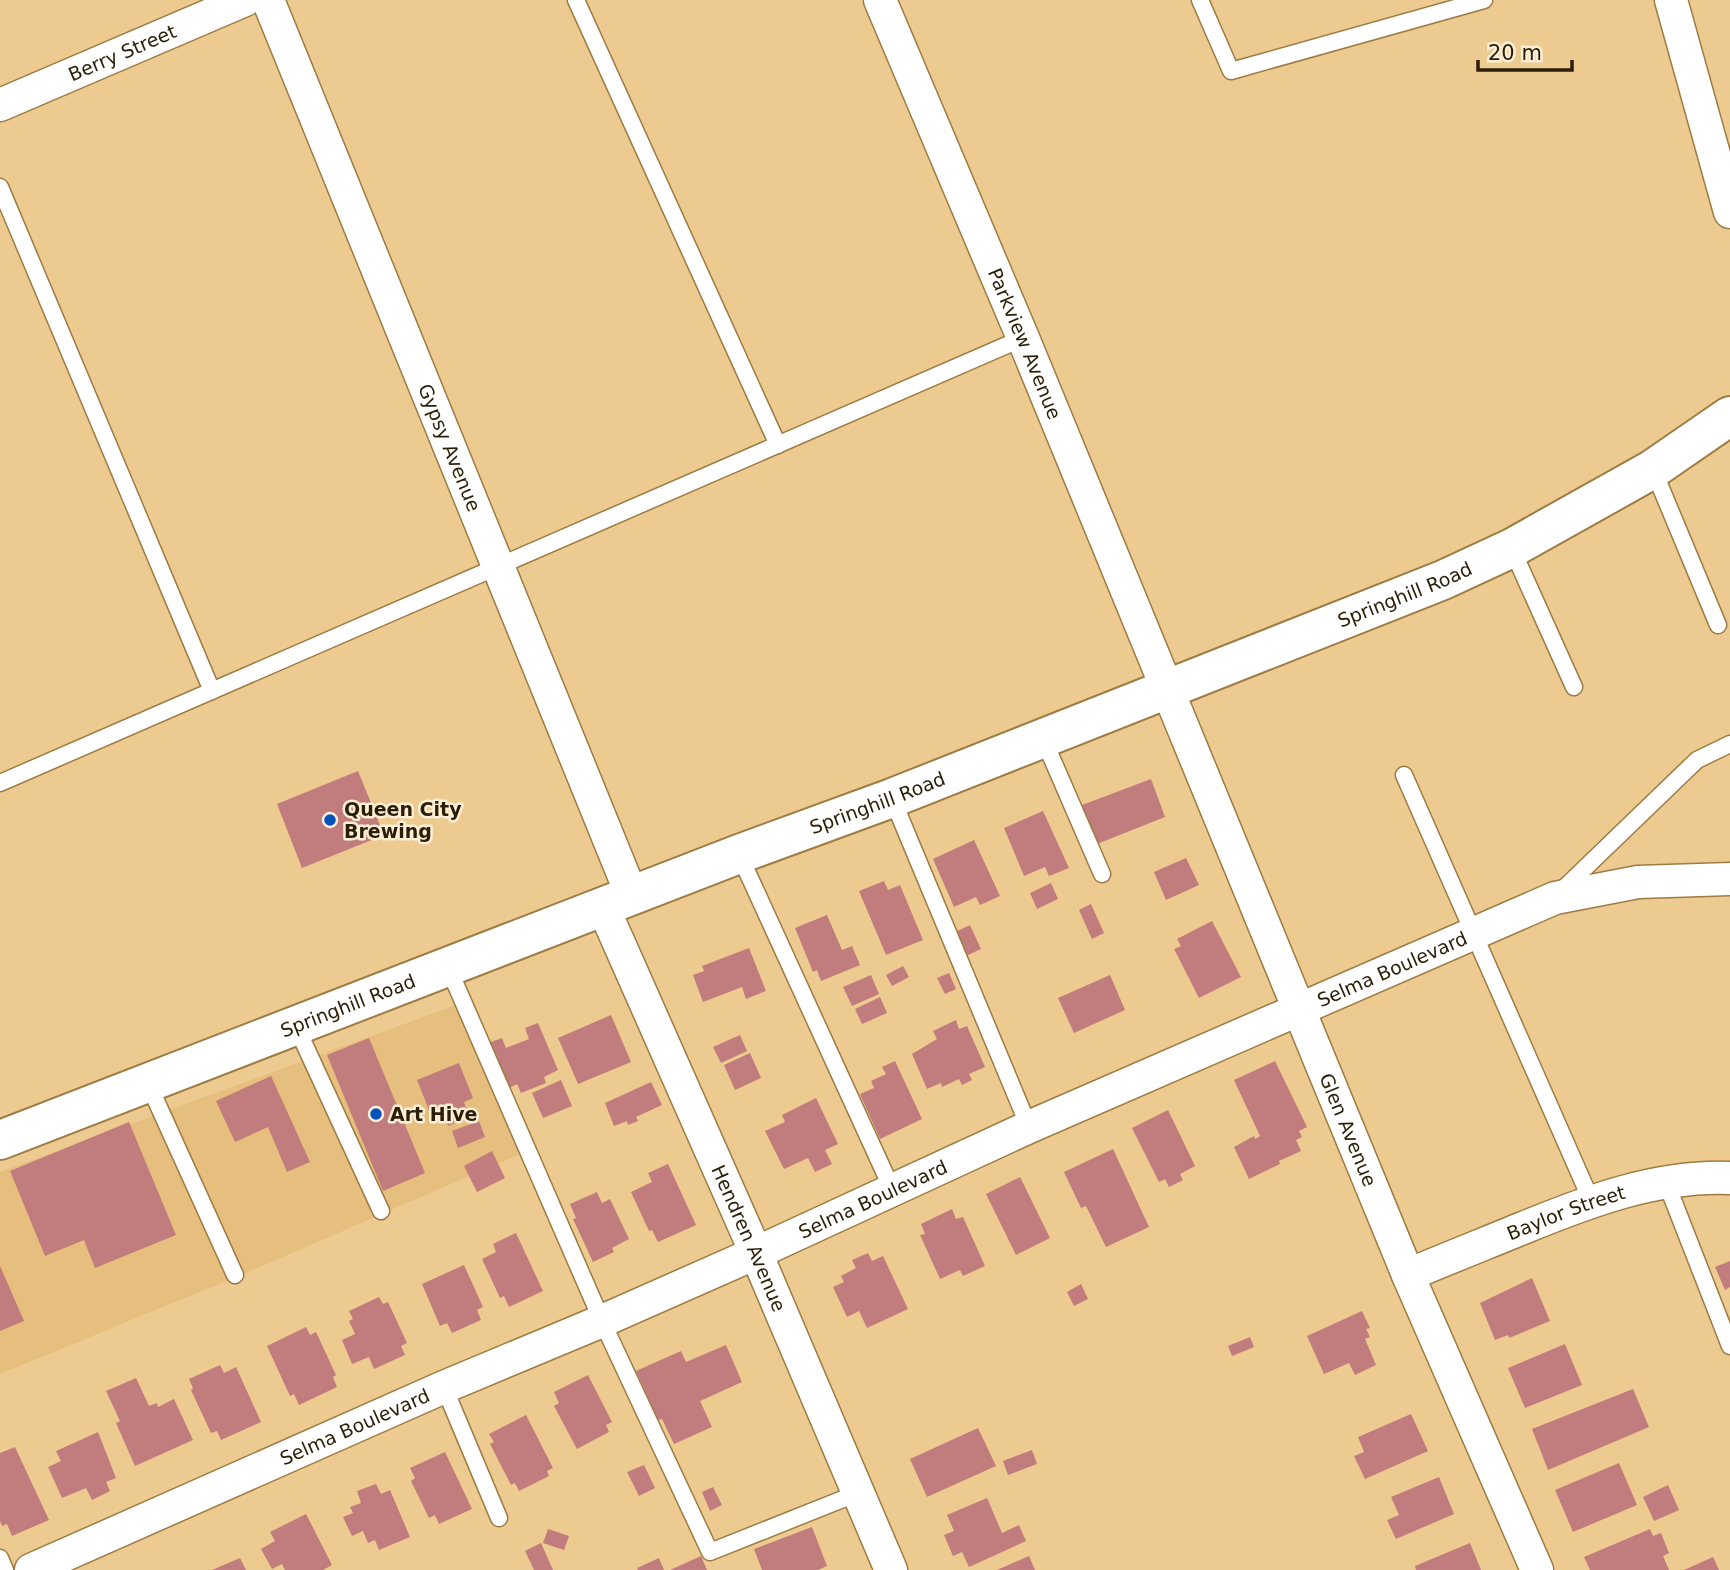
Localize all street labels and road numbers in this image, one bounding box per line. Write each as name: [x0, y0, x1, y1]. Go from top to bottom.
street label: Berry Street: [65, 20, 179, 85]
street label: Parkview Avenue: [984, 265, 1066, 422]
street label: Gypsy Avenue: [414, 380, 486, 515]
street label: Springhill Road: [1334, 557, 1475, 632]
street label: Springhill Road: [807, 767, 948, 838]
street label: Selma Boulevard: [1314, 927, 1470, 1011]
street label: Springhill Road: [277, 969, 418, 1041]
street label: Glen Avenue: [1315, 1070, 1381, 1190]
street label: Selma Boulevard: [795, 1155, 951, 1243]
street label: Hendren Avenue: [707, 1161, 791, 1315]
street label: Baylor Street: [1503, 1181, 1628, 1244]
street label: Selma Boulevard: [276, 1384, 433, 1469]

